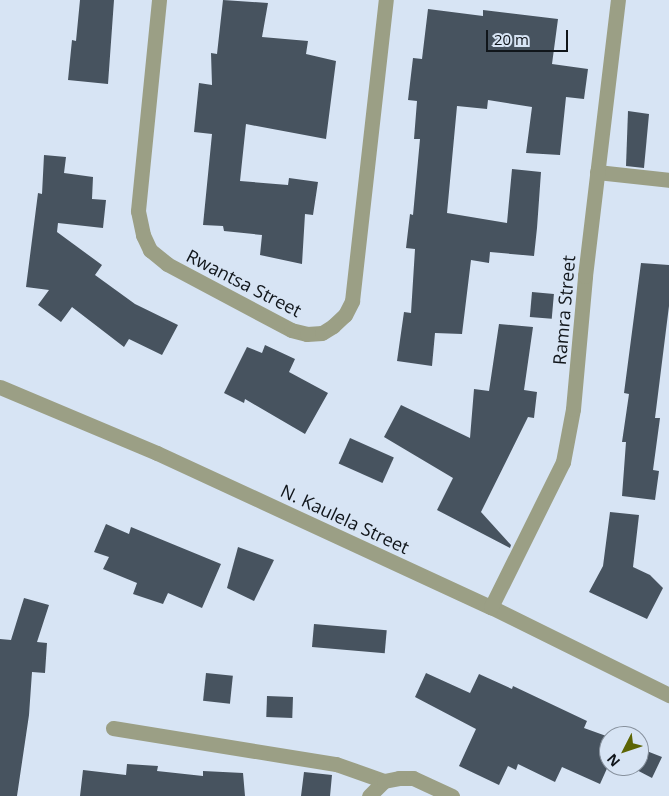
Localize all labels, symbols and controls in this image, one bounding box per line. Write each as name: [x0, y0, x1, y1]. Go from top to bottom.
scale bar: [489, 20, 572, 52]
text: 20 m: [494, 29, 529, 49]
street label: Rwantsa Street: [183, 245, 305, 321]
street label: Ramra Street: [548, 254, 580, 366]
street label: N. Kaulela Street: [277, 480, 413, 558]
north arrow: [599, 726, 649, 776]
text: N: [602, 750, 624, 771]

